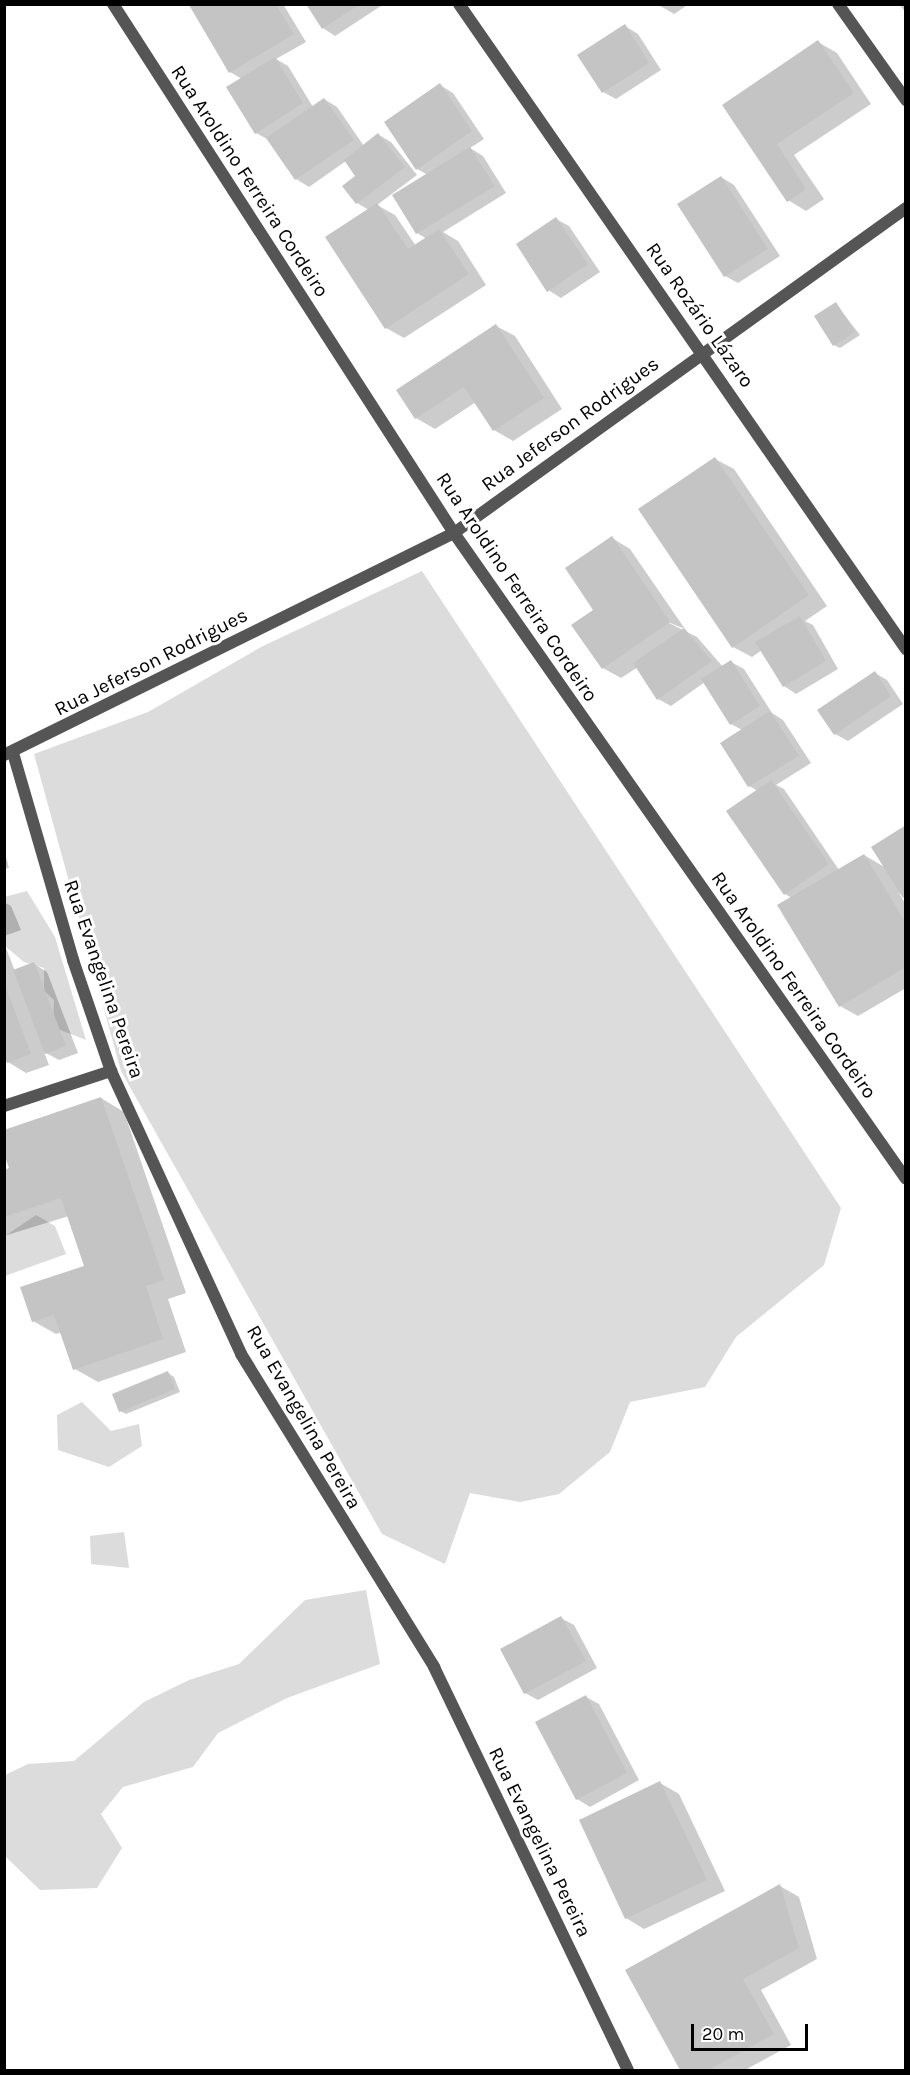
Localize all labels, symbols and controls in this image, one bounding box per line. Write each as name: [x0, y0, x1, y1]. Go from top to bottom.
street label: Rua Aroldino Ferreira Cordeiro: [166, 61, 334, 301]
street label: Rua Rozário Lázaro: [641, 238, 759, 392]
street label: Rua Jeferson Rodrigues: [477, 352, 663, 496]
street label: Rua Aroldino Ferreira Cordeiro: [431, 468, 603, 706]
street label: Rua Jeferson Rodrigues: [50, 603, 252, 721]
street label: Rua Aroldino Ferreira Cordeiro: [706, 867, 882, 1103]
street label: Rua Evangelina Pereira: [59, 877, 149, 1081]
street label: Rua Evangelina Pereira: [241, 1321, 367, 1513]
street label: Rua Evangelina Pereira: [484, 1743, 596, 1941]
scale bar: [694, 2012, 811, 2050]
text: 20 m: [702, 2023, 744, 2045]

